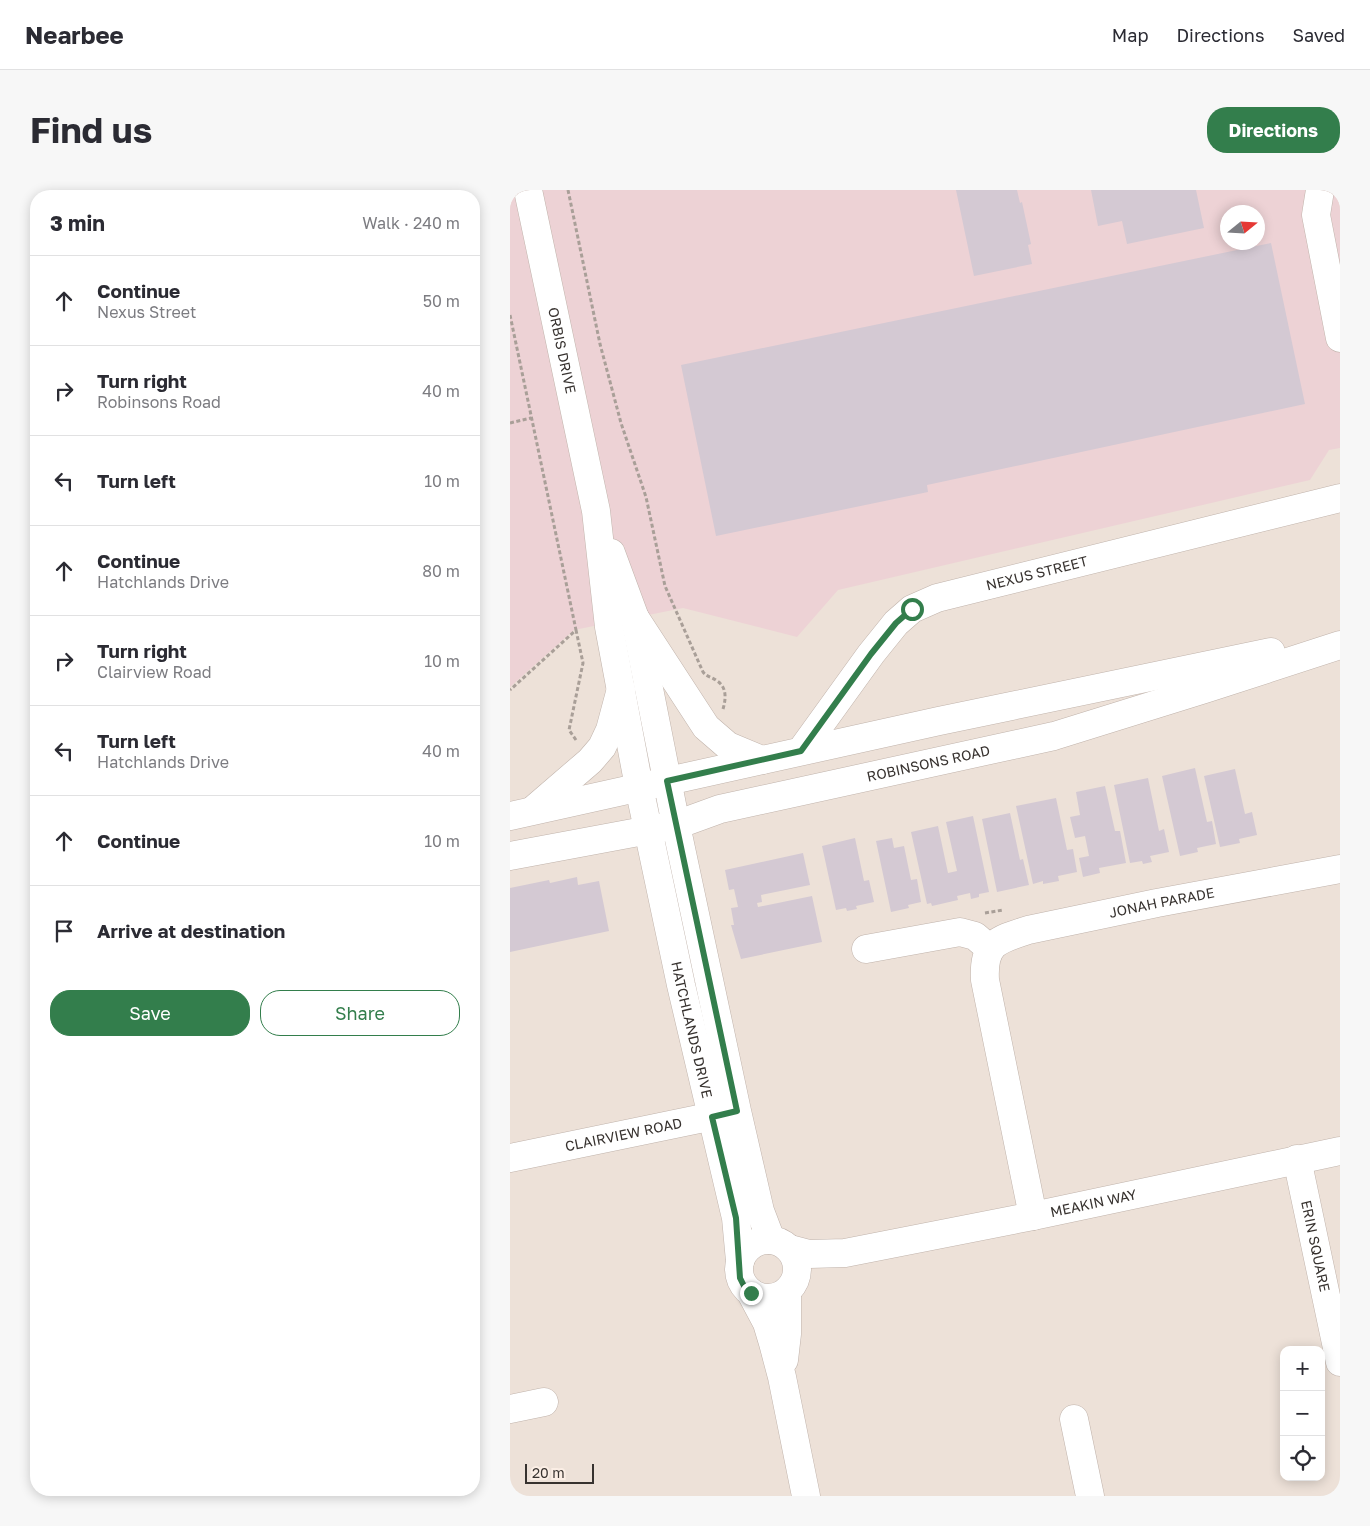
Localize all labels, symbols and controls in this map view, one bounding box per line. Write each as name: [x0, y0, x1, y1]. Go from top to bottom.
text: Nearbee: [25, 20, 124, 49]
text: Map: [1112, 24, 1148, 46]
text: Directions: [1176, 24, 1264, 46]
text: Saved: [1292, 24, 1345, 46]
button: Directions: [1207, 107, 1340, 153]
text: Find us: [30, 109, 152, 151]
north arrow: [1220, 205, 1265, 250]
text: 3 min: [50, 210, 105, 236]
text: Walk · 240 m: [362, 213, 460, 233]
text: Continue: [97, 279, 180, 302]
icon: ahead: [50, 287, 78, 315]
text: 50 m: [423, 291, 460, 311]
text: Nexus Street: [97, 302, 196, 322]
street label: ORBIS DRIVE: [545, 306, 580, 395]
text: Turn right: [97, 369, 187, 392]
icon: right: [50, 377, 78, 405]
text: 40 m: [422, 381, 460, 401]
text: Robinsons Road: [97, 392, 221, 412]
icon: left: [50, 467, 78, 495]
text: Turn left: [97, 469, 176, 492]
text: 10 m: [424, 471, 460, 491]
text: Continue: [97, 549, 180, 572]
street label: NEXUS STREET: [984, 552, 1090, 593]
icon: ahead: [50, 557, 78, 585]
text: 80 m: [422, 561, 460, 581]
text: Hatchlands Drive: [97, 572, 229, 592]
route start: [901, 598, 924, 621]
text: Turn right: [97, 639, 187, 662]
icon: right: [50, 647, 78, 675]
text: 10 m: [424, 651, 460, 671]
text: Clairview Road: [97, 662, 212, 682]
text: Turn left: [97, 729, 176, 752]
icon: left: [50, 737, 78, 765]
text: 40 m: [422, 741, 460, 761]
street label: ROBINSONS ROAD: [865, 741, 991, 785]
text: Hatchlands Drive: [97, 752, 229, 772]
icon: ahead: [50, 827, 78, 855]
text: Continue: [97, 829, 180, 852]
text: 10 m: [424, 831, 460, 851]
street label: JONAH PARADE: [1107, 884, 1216, 921]
icon: arrive: [50, 917, 78, 945]
text: Arrive at destination: [97, 919, 285, 942]
street label: HATCHLANDS DRIVE: [668, 960, 716, 1100]
button: Save: [50, 990, 250, 1036]
button: Share: [260, 990, 460, 1036]
street label: CLAIRVIEW ROAD: [563, 1114, 684, 1154]
street label: MEAKIN WAY: [1049, 1185, 1138, 1220]
street label: ERIN SQUARE: [1298, 1199, 1334, 1293]
route end: [740, 1282, 763, 1305]
map controls: [1280, 1346, 1325, 1481]
button: +: [1280, 1346, 1325, 1391]
button: −: [1280, 1391, 1325, 1436]
button: locate: [1280, 1436, 1325, 1481]
scale bar: [525, 1461, 594, 1484]
text: 20 m: [532, 1464, 565, 1481]

